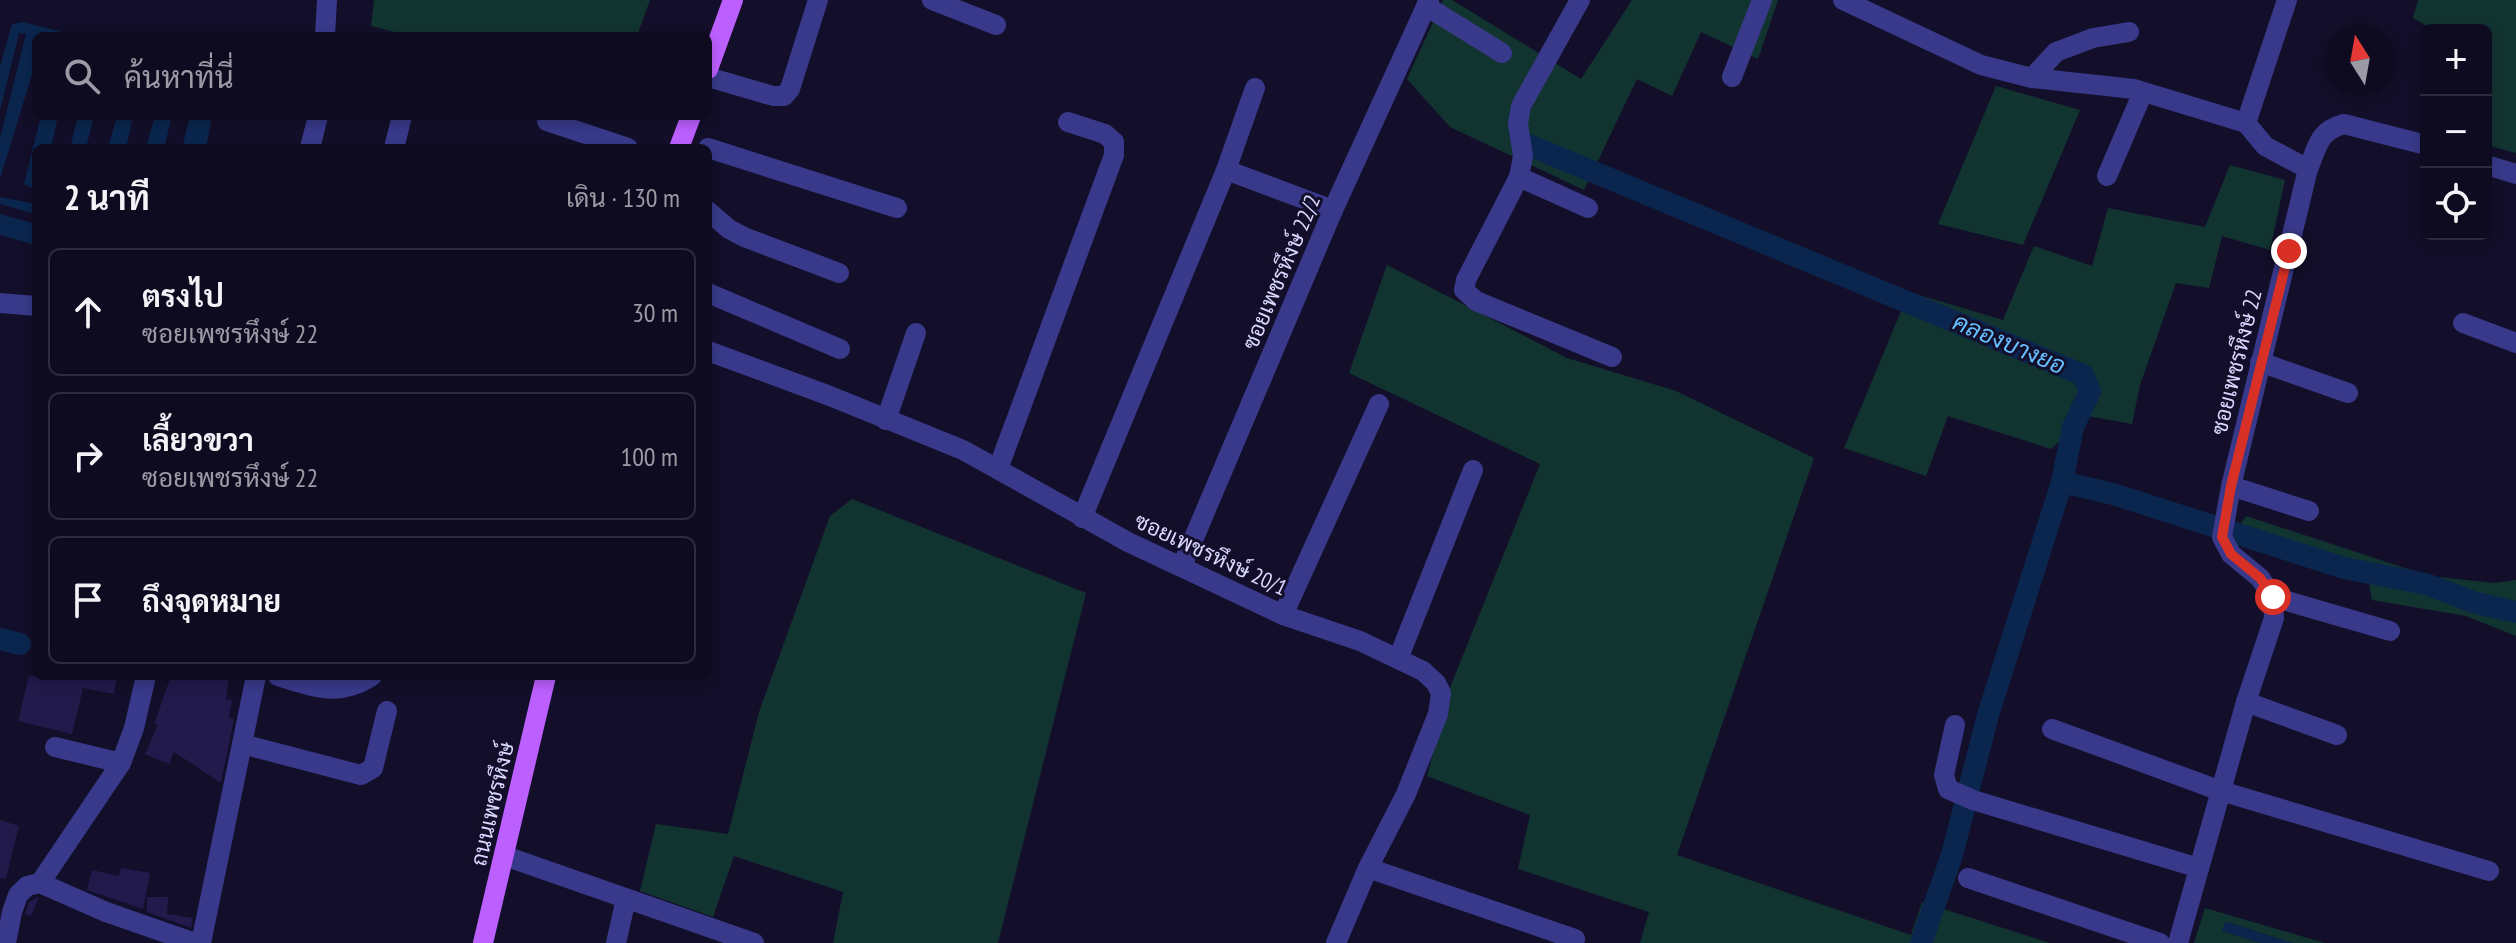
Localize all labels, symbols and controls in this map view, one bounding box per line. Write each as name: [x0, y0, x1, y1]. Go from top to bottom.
north arrow: [2324, 24, 2396, 96]
map controls: [2420, 24, 2492, 240]
button: +: [2420, 24, 2492, 96]
search box: [32, 32, 712, 120]
icon: search: [60, 54, 104, 98]
text: ค้นหาที่นี่: [124, 57, 234, 96]
button: −: [2420, 96, 2492, 168]
button: locate: [2420, 168, 2492, 240]
text: 2 นาที: [64, 175, 150, 219]
text: เดิน · 130 m: [566, 181, 680, 214]
street label: ซอยเพชรหึงษ์ 22/2: [1236, 190, 1326, 354]
route end: [2271, 233, 2307, 269]
text: ตรงไป: [142, 276, 224, 315]
street label: ซอยเพชรหึงษ์ 22: [2204, 286, 2268, 438]
icon: ahead: [66, 290, 110, 334]
text: 30 m: [632, 296, 678, 329]
water label: คลองบางยอ: [1948, 306, 2070, 381]
text: ซอยเพชรหึงษ์ 22: [142, 317, 318, 350]
text: เลี้ยวขวา: [142, 420, 254, 459]
icon: right: [66, 434, 110, 478]
text: 100 m: [620, 440, 678, 473]
text: ซอยเพชรหึงษ์ 22: [142, 461, 318, 494]
street label: ซอยเพชรหึงษ์ 20/1: [1130, 506, 1292, 602]
icon: arrive: [66, 578, 110, 622]
route start: [2255, 579, 2291, 615]
text: ถึงจุดหมาย: [142, 581, 281, 620]
street label: ถนนเพชรหึงษ์: [464, 738, 520, 869]

